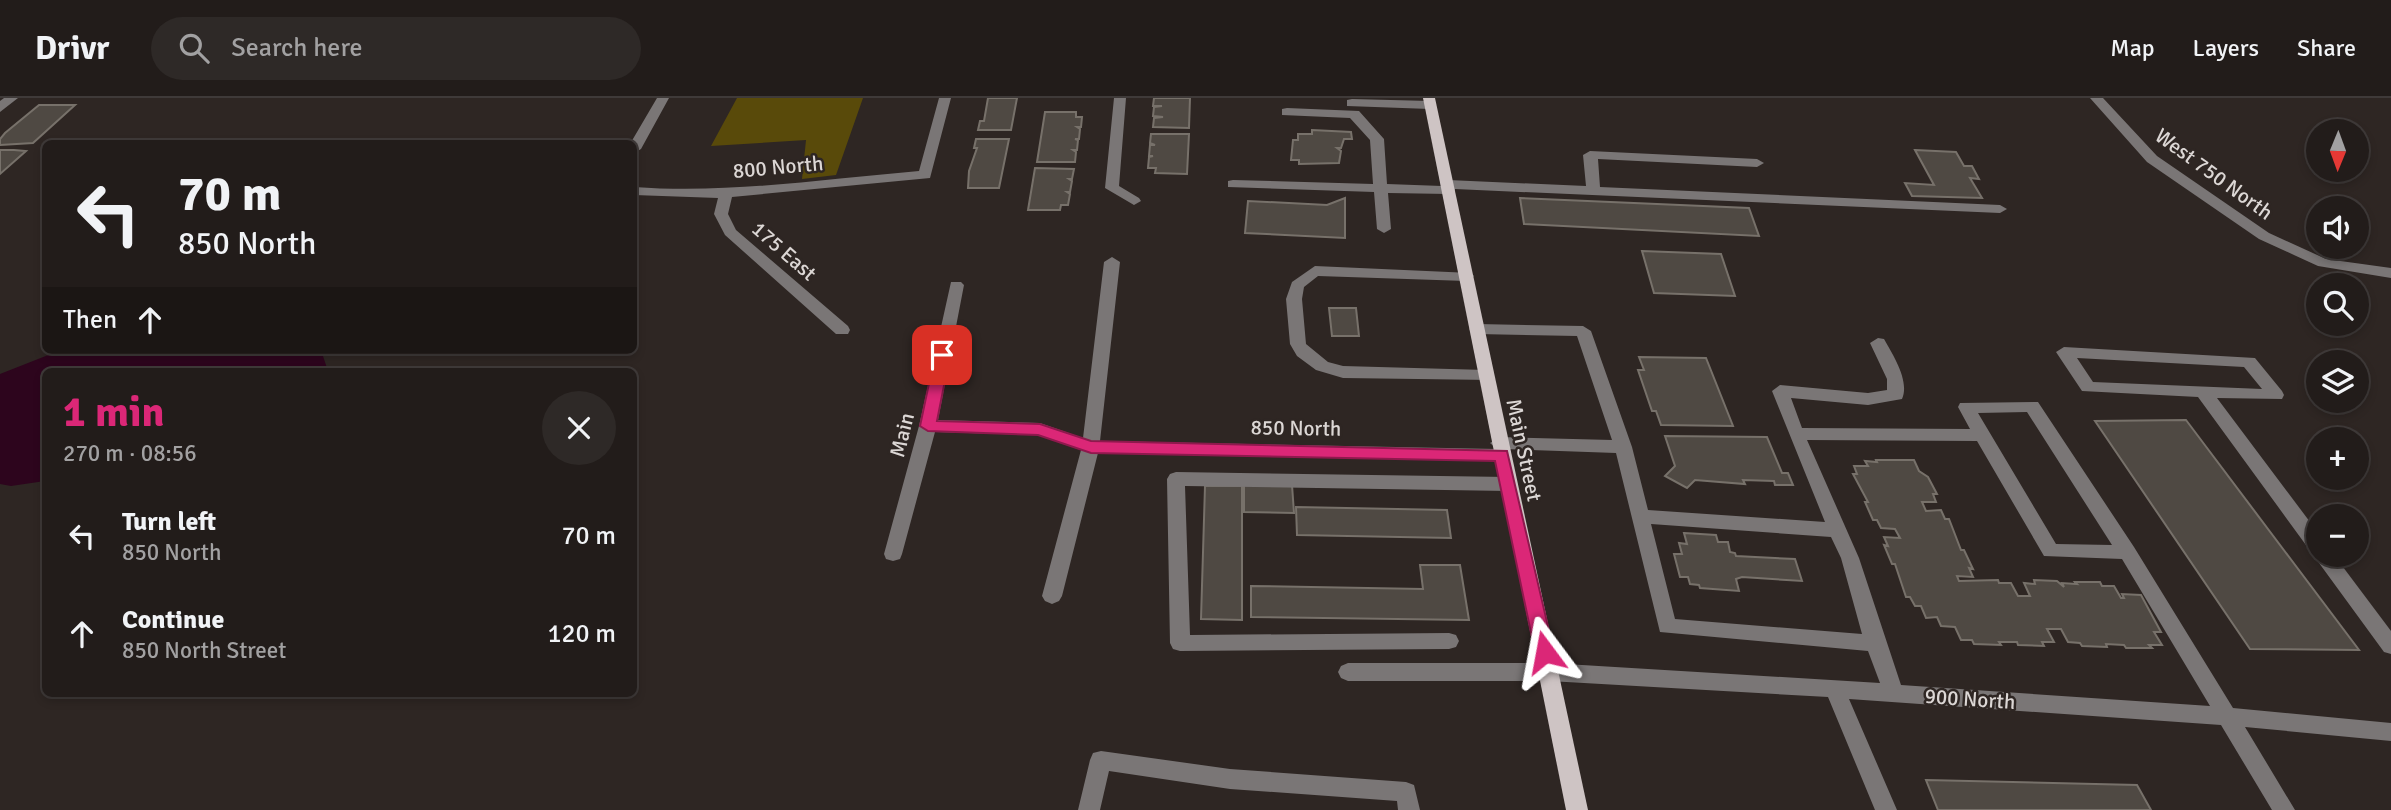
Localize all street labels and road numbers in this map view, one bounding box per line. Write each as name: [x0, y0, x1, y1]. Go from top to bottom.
street label: West 750 North: [2150, 122, 2278, 226]
street label: 800 North: [732, 150, 824, 184]
street label: 175 East: [746, 216, 822, 286]
street label: Main Street: [1500, 396, 1548, 504]
street label: Main: [884, 410, 920, 460]
street label: 850 North: [1250, 414, 1342, 442]
street label: 900 North: [1924, 683, 2016, 715]

